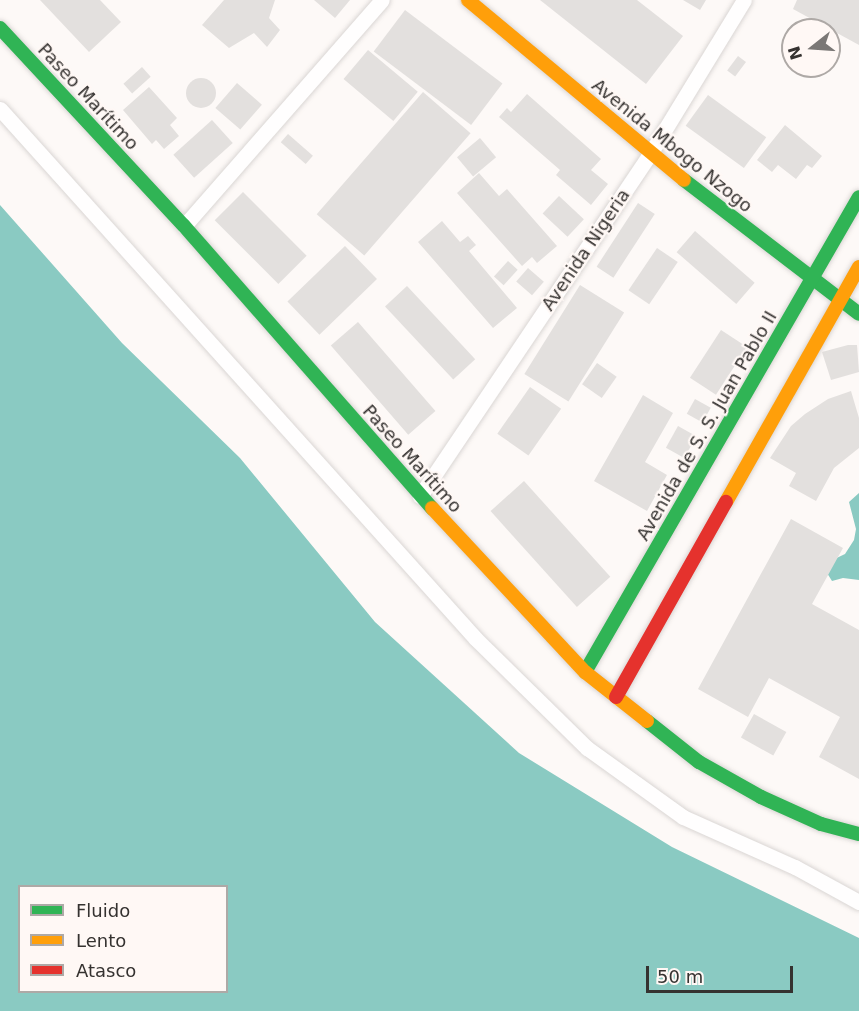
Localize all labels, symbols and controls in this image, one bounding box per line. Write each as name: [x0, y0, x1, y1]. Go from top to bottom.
north arrow: [781, 18, 841, 78]
street label: Paseo Marítimo: [33, 39, 143, 155]
text: N: [784, 44, 806, 62]
street label: Avenida Mbogo Nzogo: [587, 75, 757, 217]
street label: Avenida Nigeria: [537, 185, 635, 315]
street label: Avenida de S. S. Juan Pablo II: [632, 307, 782, 545]
street label: Paseo Marítimo: [358, 401, 466, 517]
legend: [18, 885, 228, 993]
text: Fluido: [76, 900, 130, 921]
text: Lento: [76, 930, 126, 951]
scale bar: [649, 954, 796, 992]
text: Atasco: [76, 960, 136, 981]
text: 50 m: [657, 966, 703, 987]

